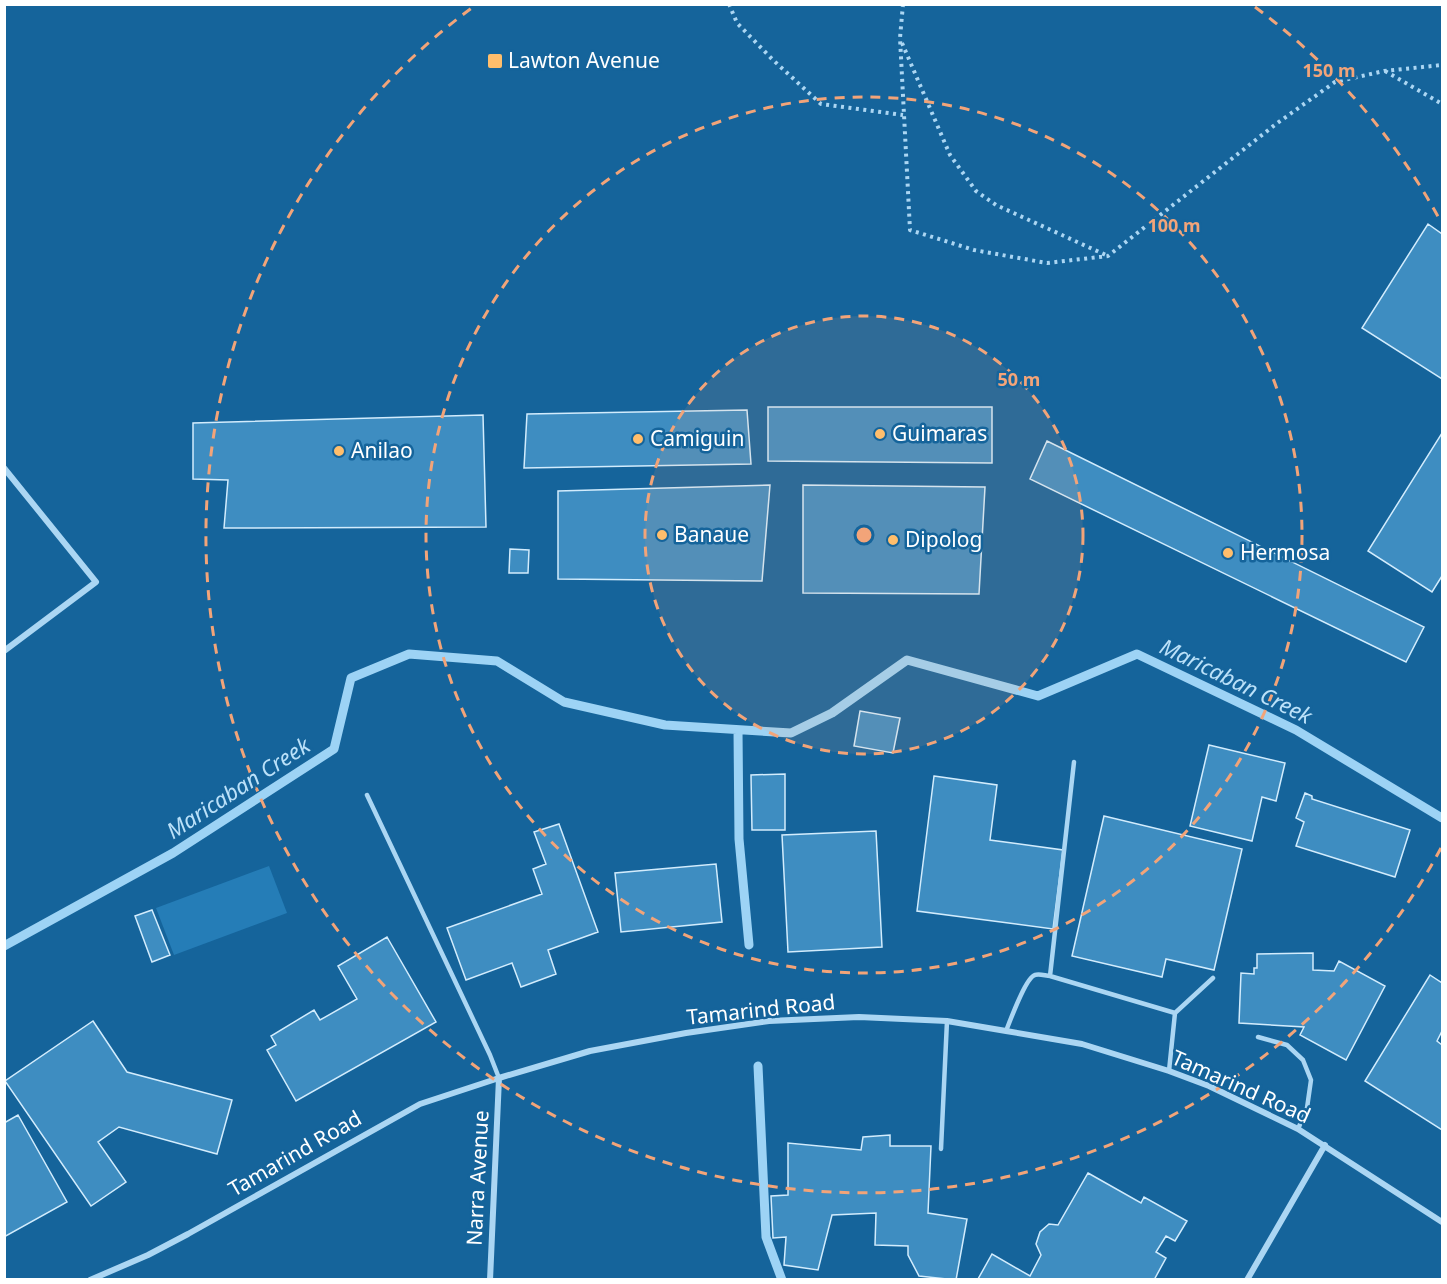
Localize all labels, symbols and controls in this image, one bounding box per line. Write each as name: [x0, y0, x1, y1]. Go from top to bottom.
place label: Lawton Avenue: [508, 46, 660, 74]
marker: Lawton Avenue: [486, 52, 504, 70]
text: 150 m: [1302, 58, 1356, 82]
text: 100 m: [1147, 213, 1201, 237]
text: 50 m: [998, 367, 1040, 391]
place label: Guimaras: [892, 419, 987, 447]
place label: Camiguin: [650, 424, 744, 452]
marker: Guimaras: [873, 427, 887, 441]
marker: Camiguin: [631, 432, 645, 446]
place label: Anilao: [351, 436, 413, 464]
marker: Anilao: [332, 444, 346, 458]
place label: Banaue: [674, 520, 749, 548]
centre of rings: [854, 525, 874, 545]
place label: Dipolog: [905, 525, 982, 553]
marker: Banaue: [655, 528, 669, 542]
marker: Dipolog: [886, 533, 900, 547]
place label: Hermosa: [1240, 538, 1330, 566]
marker: Hermosa: [1221, 546, 1235, 560]
water label: Maricaban Creek: [1155, 630, 1318, 730]
water label: Maricaban Creek: [160, 729, 316, 845]
street label: Tamarind Road: [685, 987, 837, 1031]
street label: Tamarind Road: [1168, 1043, 1315, 1129]
street label: Tamarind Road: [223, 1104, 366, 1203]
street label: Narra Avenue: [459, 1109, 495, 1246]

